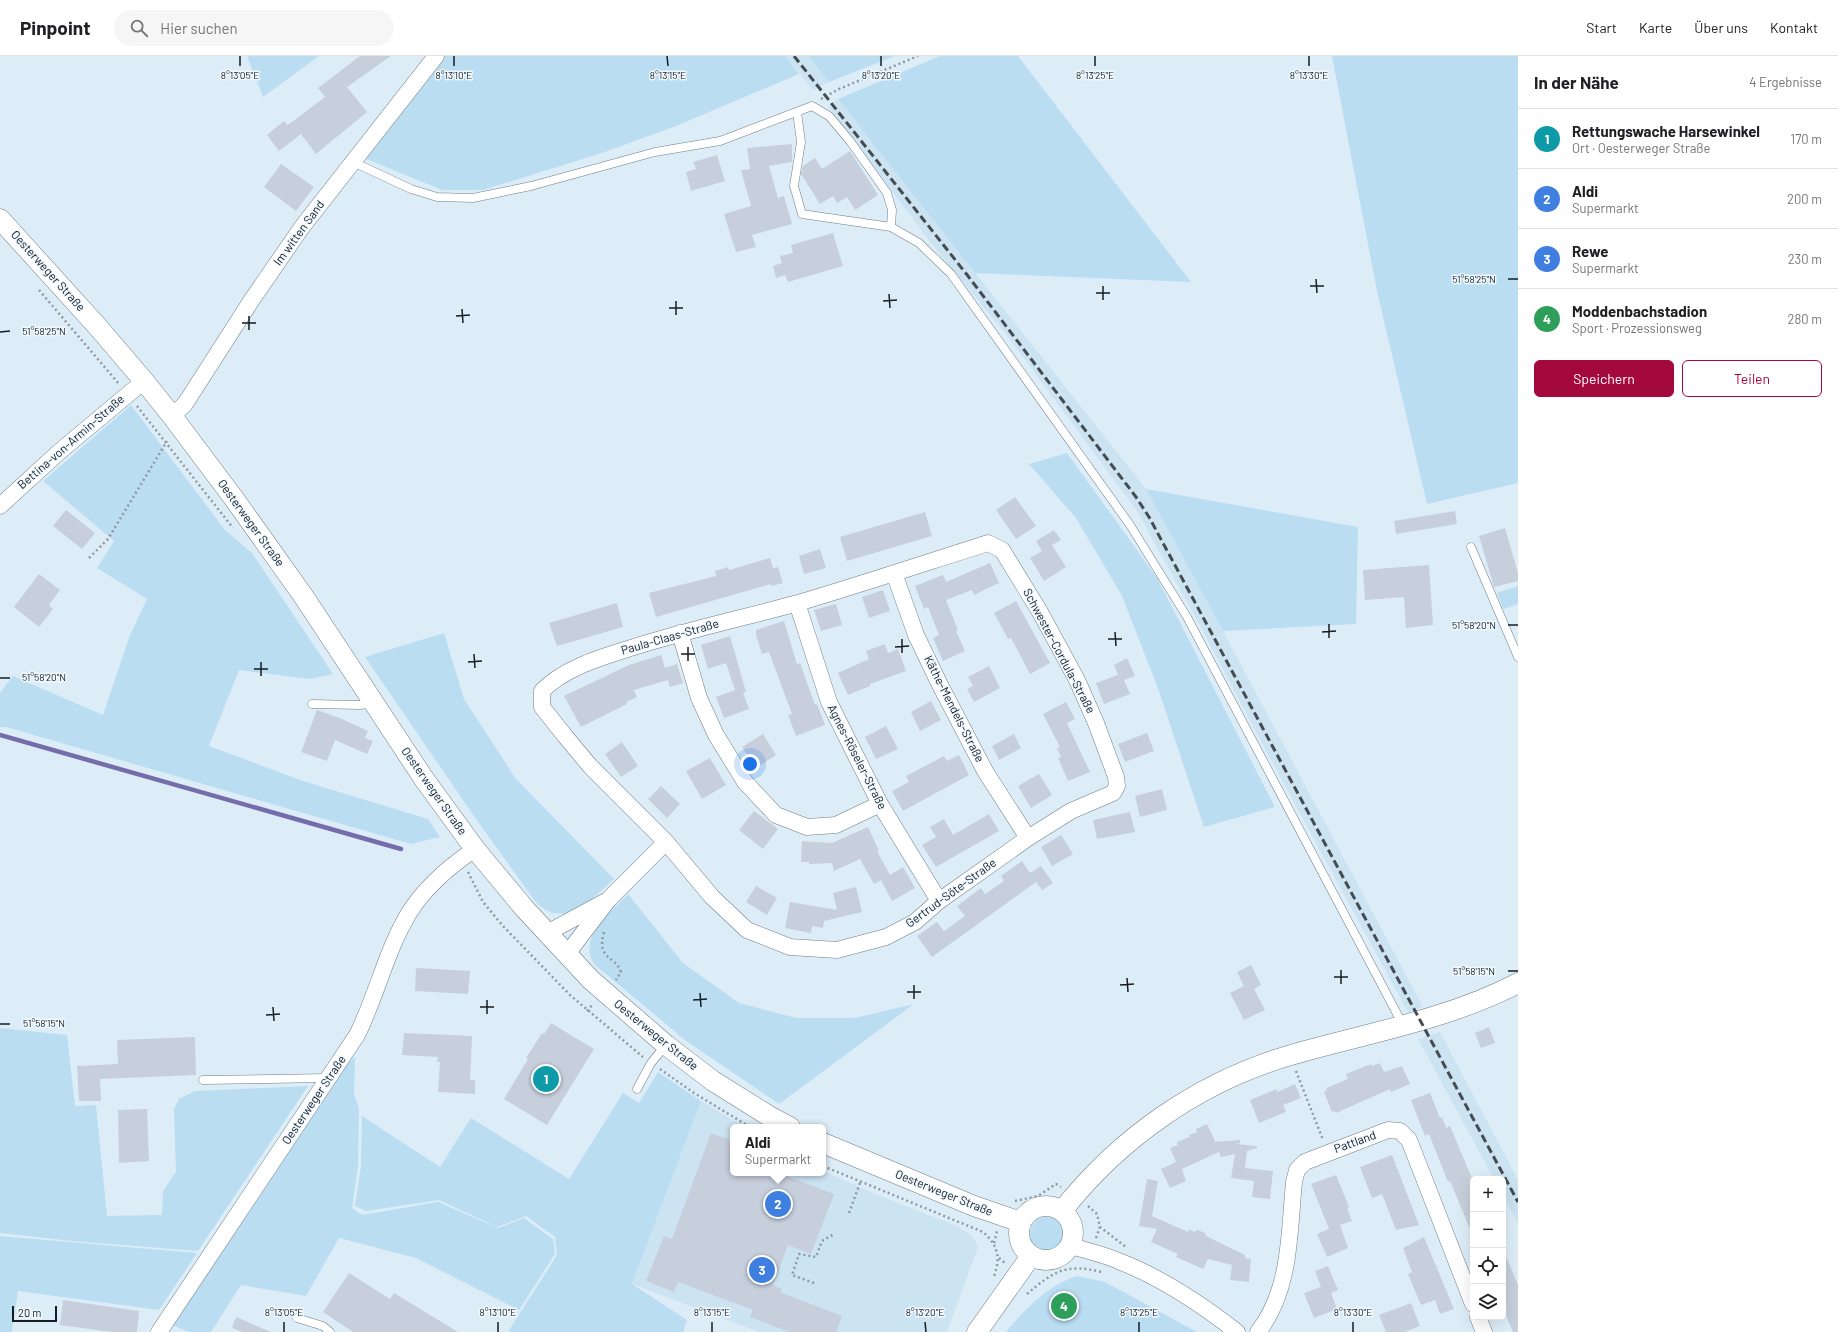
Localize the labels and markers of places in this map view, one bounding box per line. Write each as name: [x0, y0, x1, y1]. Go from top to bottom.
pin: 1: [533, 1064, 559, 1094]
pin: 2: [765, 1189, 791, 1219]
pin: 3: [749, 1255, 775, 1285]
pin: 4: [1051, 1291, 1077, 1321]

